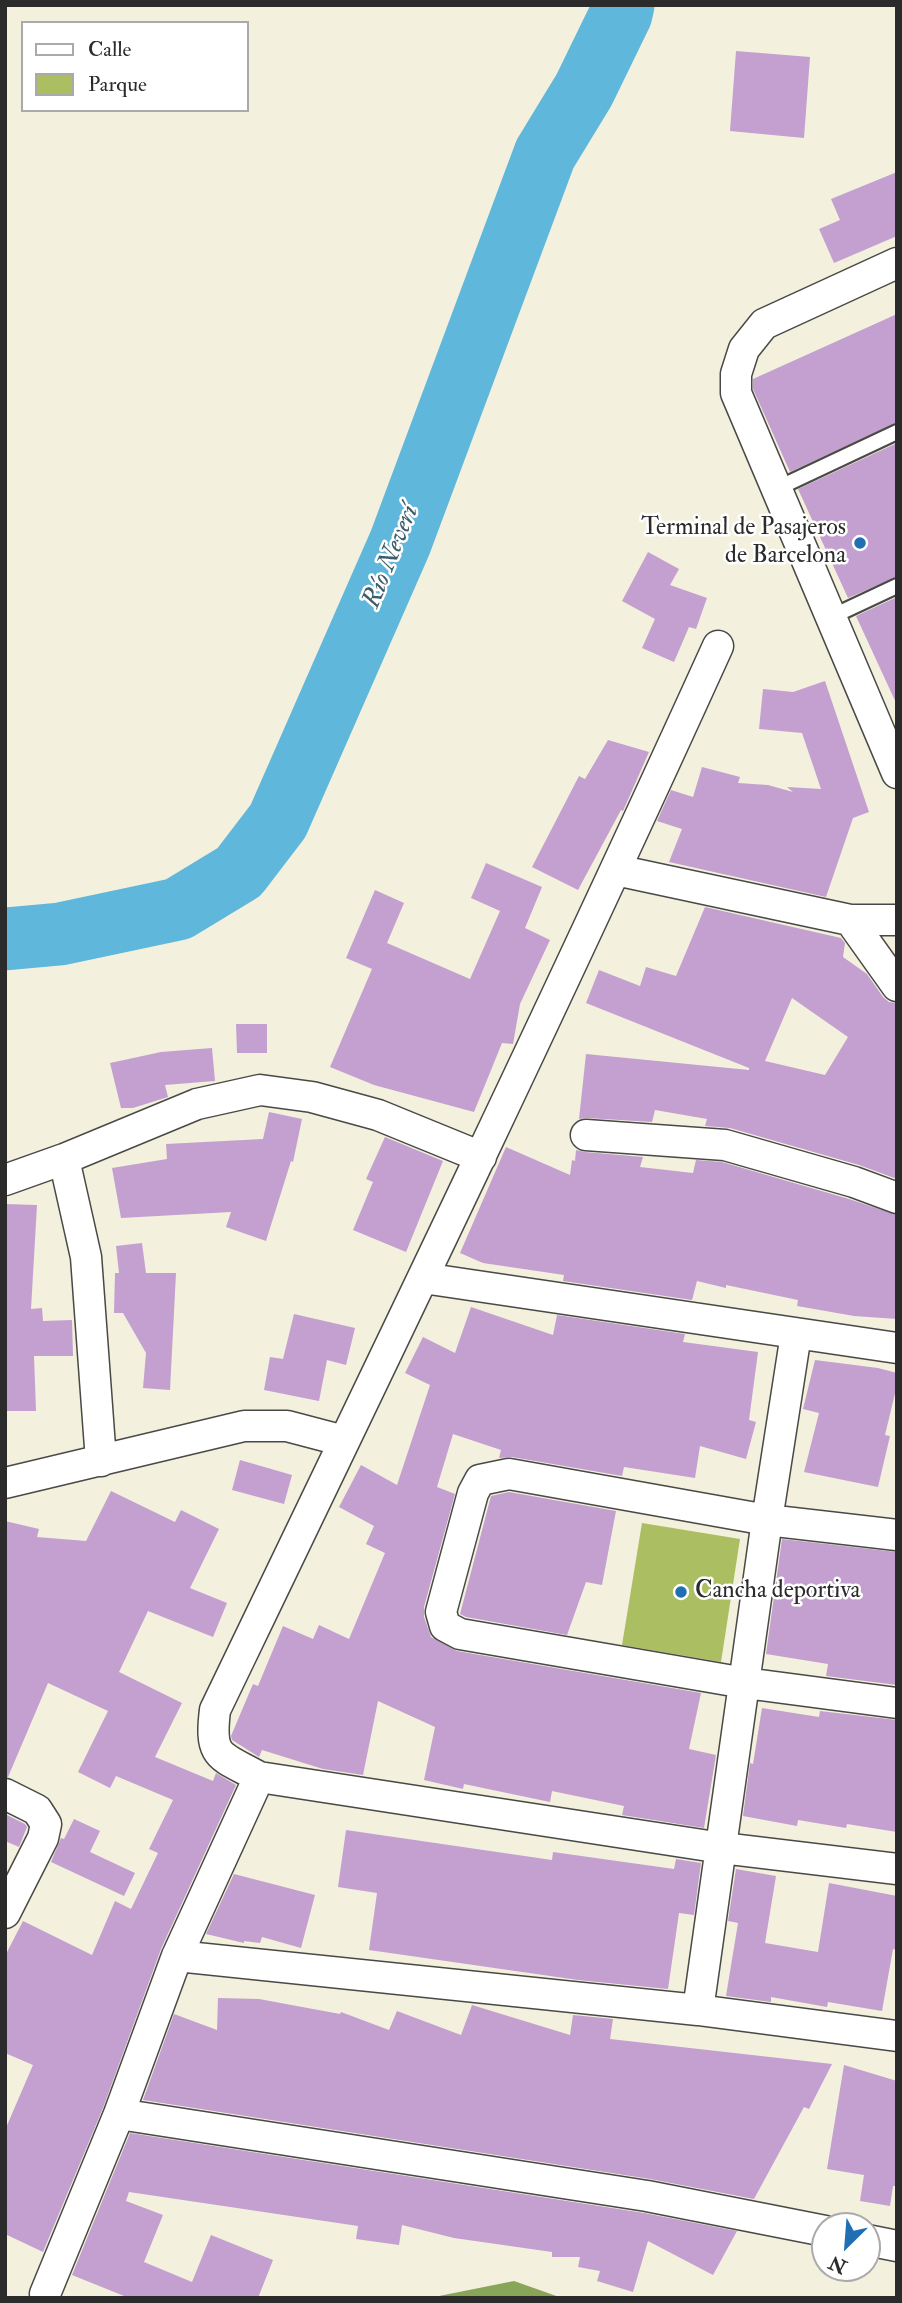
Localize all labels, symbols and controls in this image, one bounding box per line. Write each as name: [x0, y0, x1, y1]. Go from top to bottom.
legend: [21, 21, 248, 112]
text: Calle: [88, 36, 131, 63]
text: Parque: [88, 71, 147, 98]
water label: Río Neverí: [357, 501, 427, 613]
place label: Terminal de Pasajeros de Barcelona: [641, 515, 846, 571]
marker: Terminal de Pasajeros de Barcelona: [852, 535, 868, 551]
place label: Cancha deportiva: [695, 1578, 860, 1606]
marker: Cancha deportiva: [673, 1584, 689, 1600]
north arrow: [811, 2212, 881, 2282]
text: N: [825, 2250, 851, 2279]

